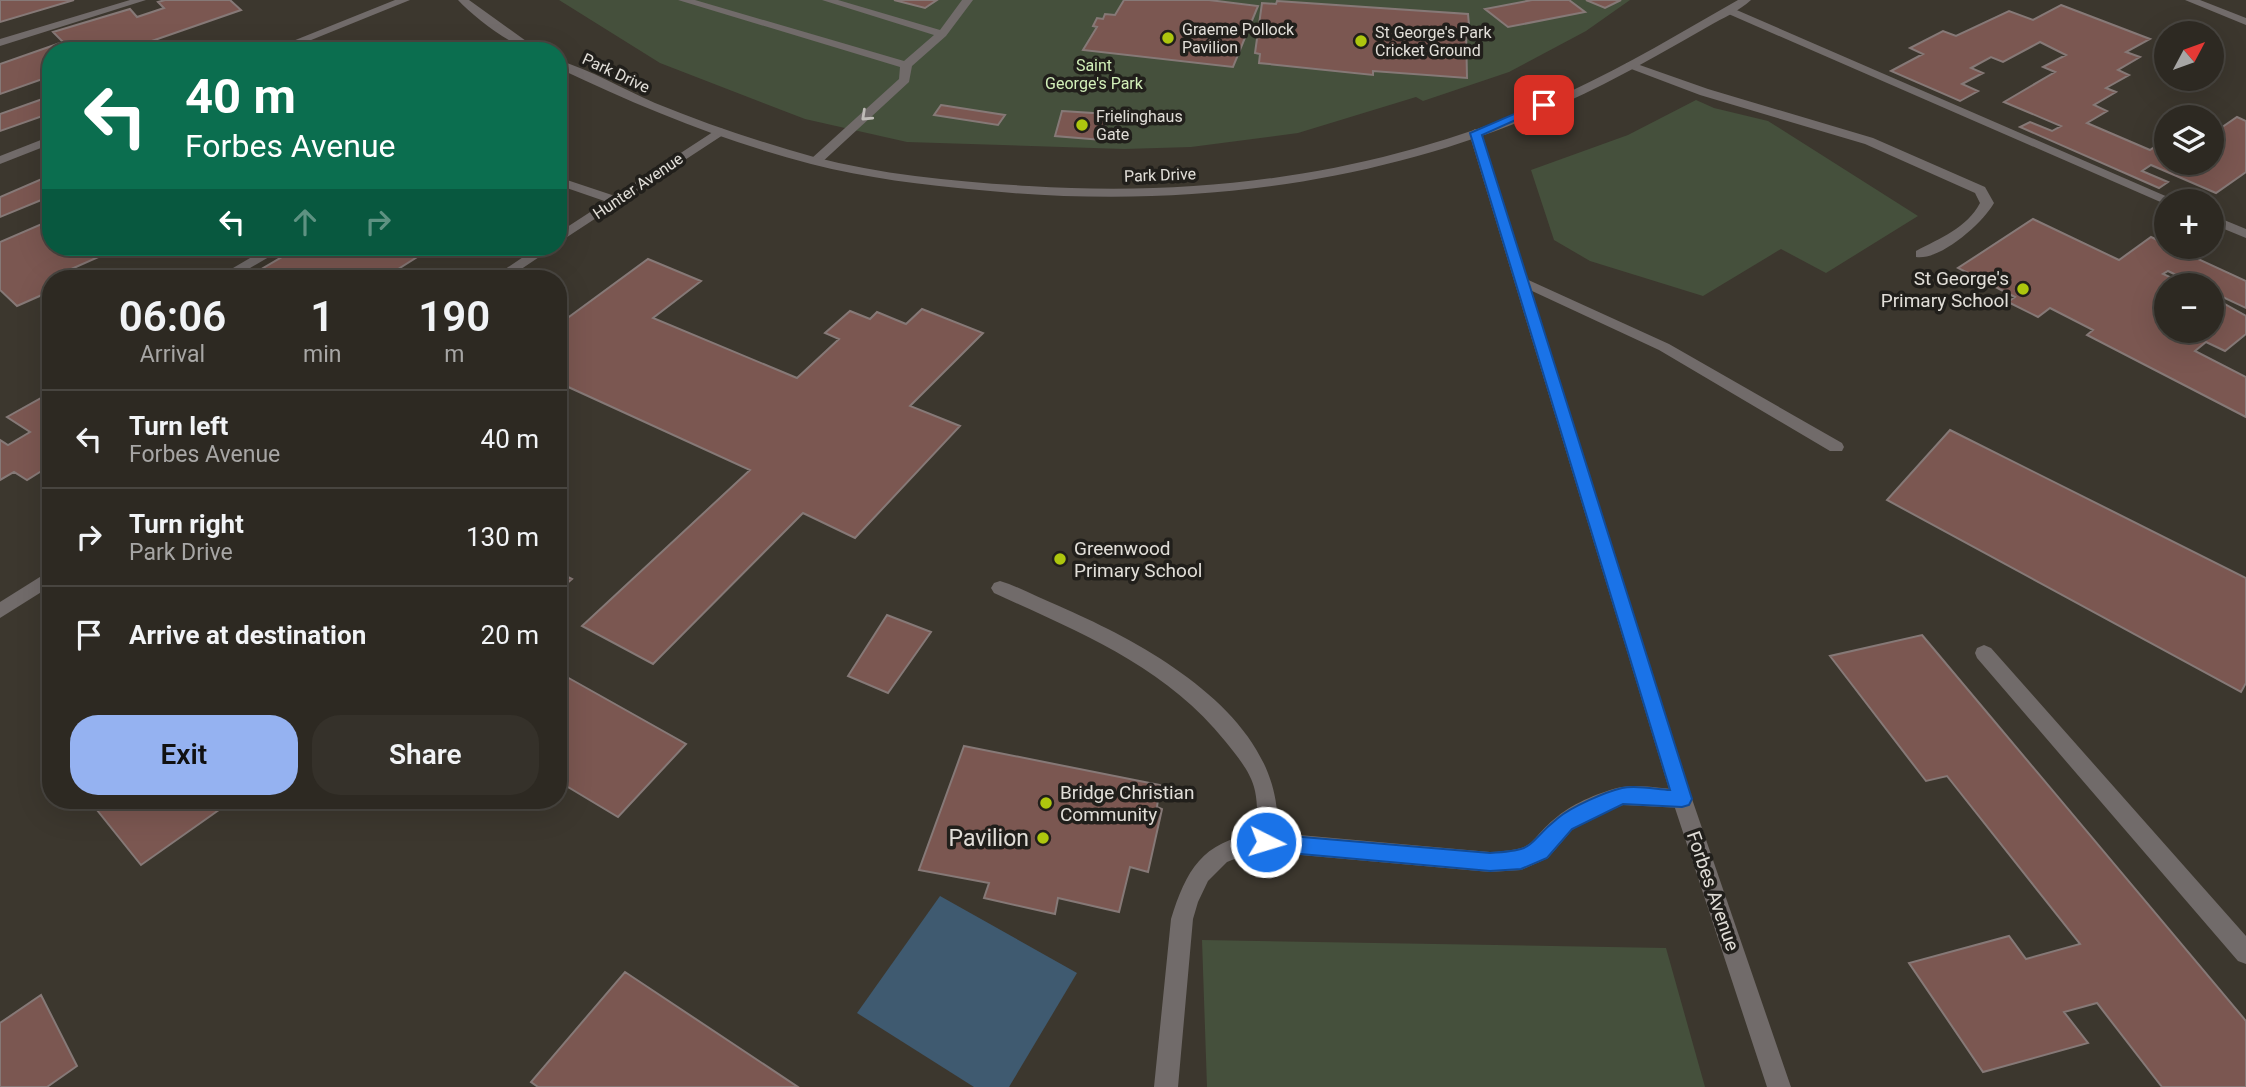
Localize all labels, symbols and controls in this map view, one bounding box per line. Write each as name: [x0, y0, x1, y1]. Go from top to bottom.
place label: Graeme Pollock Pavilion: [1182, 20, 1295, 57]
north arrow: [2154, 21, 2224, 91]
map controls: [2154, 21, 2224, 343]
place label: St George's Park Cricket Ground: [1375, 23, 1492, 60]
marker: Graeme Pollock Pavilion: [1160, 30, 1176, 46]
marker: St George's Park Cricket Ground: [1353, 33, 1369, 49]
street label: Park Drive: [579, 49, 653, 97]
park label: Saint George's Park: [1045, 56, 1144, 93]
text: 40 m: [185, 68, 296, 125]
icon: left: [70, 70, 161, 161]
pin: [1514, 75, 1574, 135]
icon: arrive: [1525, 86, 1563, 124]
button: layers: [2154, 105, 2224, 175]
one-way arrow: [861, 107, 874, 120]
place label: Frielinghaus Gate: [1096, 107, 1183, 144]
marker: Frielinghaus Gate: [1074, 117, 1090, 133]
text: Forbes Avenue: [185, 127, 395, 165]
street label: Hunter Avenue: [589, 149, 687, 223]
street label: Park Drive: [1124, 164, 1196, 186]
button: +: [2154, 189, 2224, 259]
icon: left: [213, 203, 251, 241]
icon: ahead: [286, 203, 324, 241]
icon: right: [359, 203, 397, 241]
place label: St George's Primary School: [1881, 267, 2009, 312]
button: −: [2154, 273, 2224, 343]
marker: St George's Primary School: [2015, 281, 2031, 297]
text: 06:06: [119, 292, 226, 341]
text: 1: [310, 292, 334, 341]
text: 190: [418, 292, 490, 341]
text: Arrival: [140, 341, 205, 368]
text: min: [303, 341, 341, 368]
text: m: [444, 341, 464, 368]
text: Turn left: [129, 411, 228, 441]
icon: left: [70, 420, 108, 458]
text: 40 m: [481, 424, 539, 454]
text: Forbes Avenue: [129, 441, 280, 468]
text: Turn right: [129, 509, 244, 539]
icon: right: [70, 518, 108, 556]
text: 130 m: [466, 522, 539, 552]
place label: Greenwood Primary School: [1074, 537, 1202, 582]
text: Park Drive: [129, 539, 233, 566]
marker: Greenwood Primary School: [1052, 551, 1068, 567]
icon: arrive: [70, 616, 108, 654]
text: Arrive at destination: [129, 620, 366, 650]
text: 20 m: [481, 620, 539, 650]
button: Exit: [70, 715, 298, 795]
button: Share: [312, 715, 539, 795]
place label: Bridge Christian Community: [1060, 781, 1194, 826]
marker: Bridge Christian Community: [1038, 795, 1054, 811]
position arrow: [1229, 805, 1303, 879]
place label: Pavilion: [949, 825, 1029, 852]
street label: Forbes Avenue: [1682, 828, 1744, 954]
marker: Pavilion: [1035, 830, 1051, 846]

